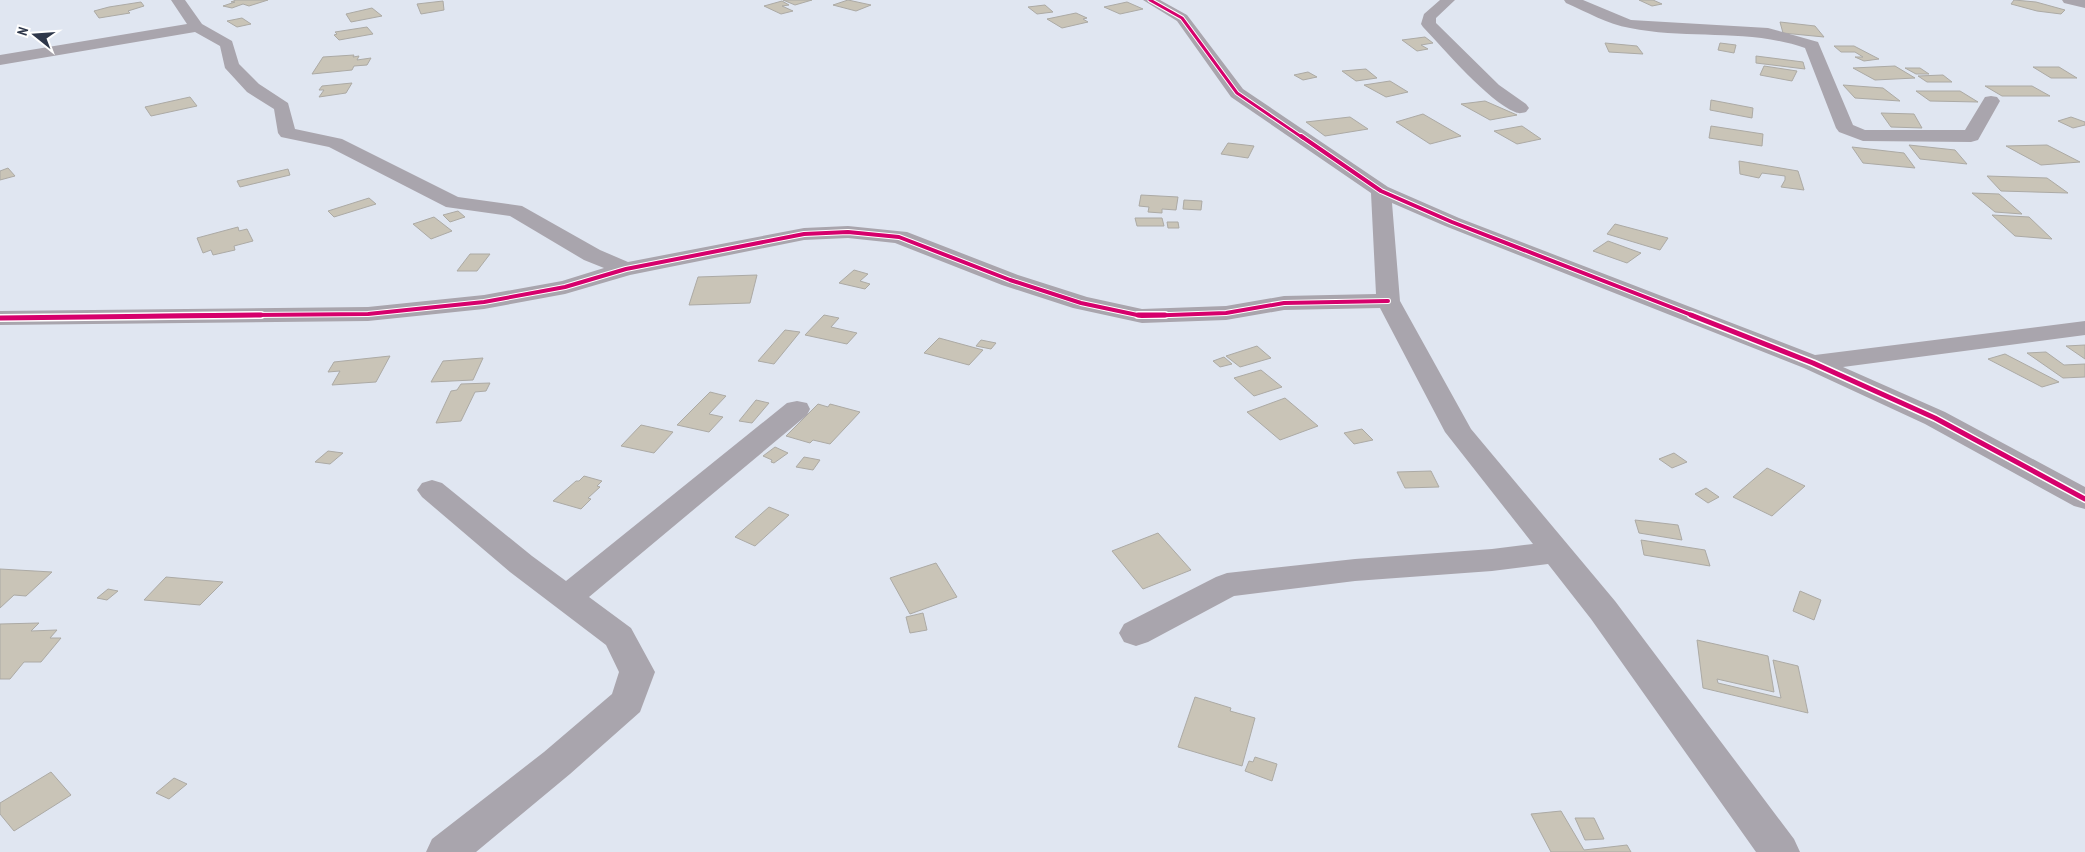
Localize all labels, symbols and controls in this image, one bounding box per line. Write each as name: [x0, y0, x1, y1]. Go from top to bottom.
north arrow: [10, 10, 60, 60]
text: N: [13, 25, 32, 37]

